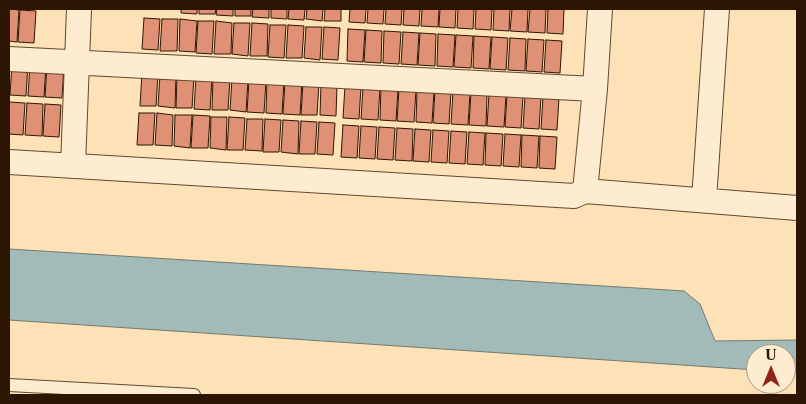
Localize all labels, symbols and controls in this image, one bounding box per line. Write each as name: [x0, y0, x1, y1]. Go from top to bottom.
north arrow: [746, 344, 796, 394]
text: U: [765, 346, 777, 364]

